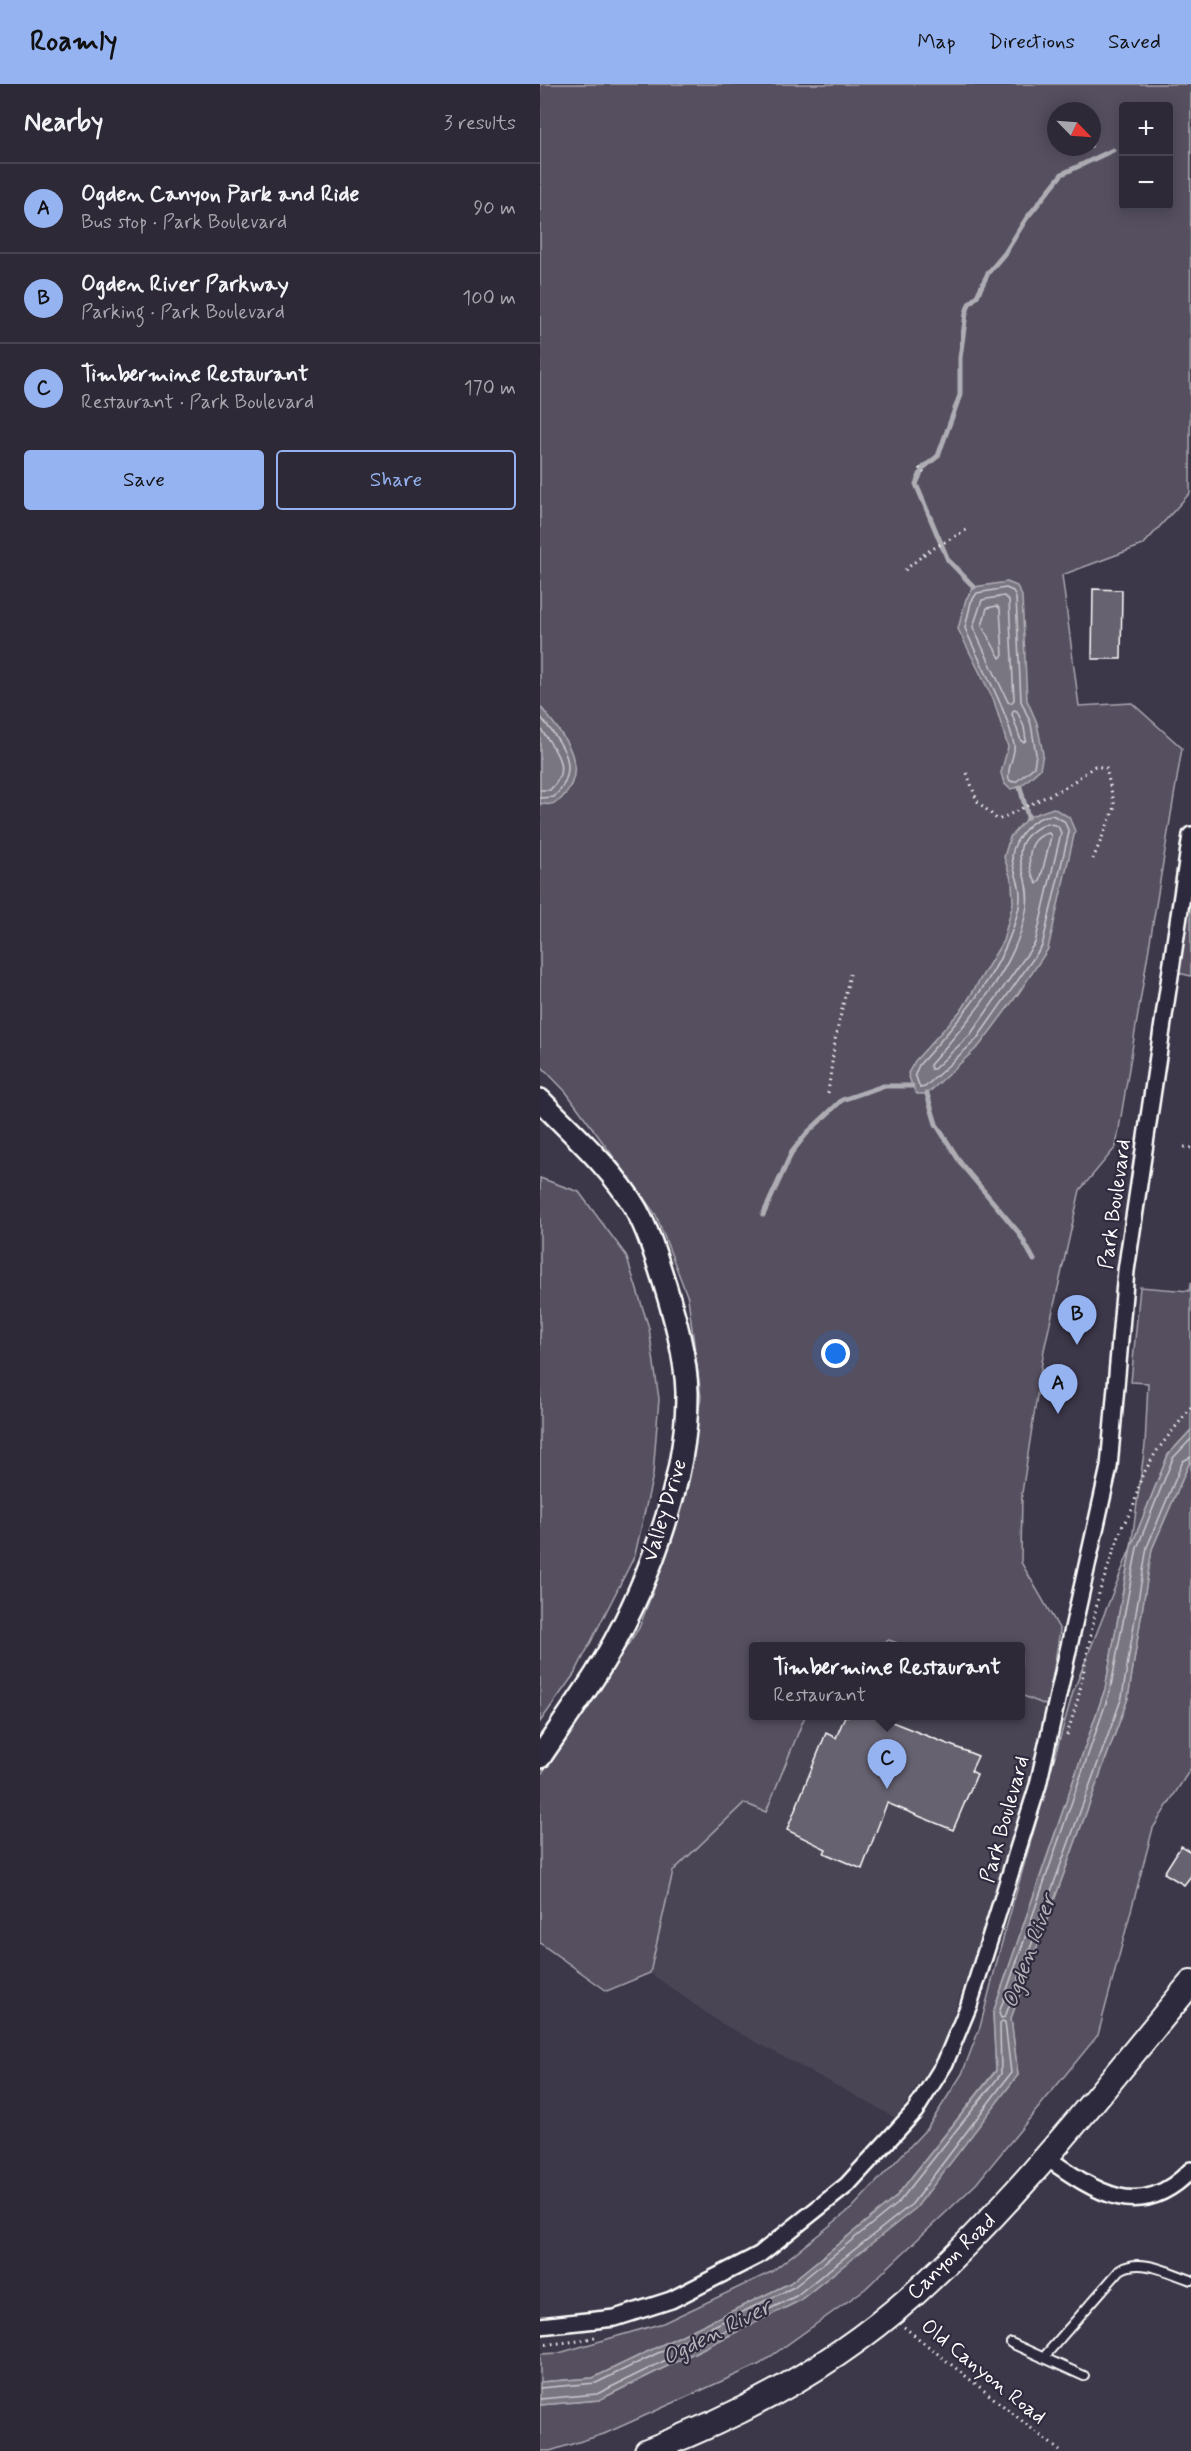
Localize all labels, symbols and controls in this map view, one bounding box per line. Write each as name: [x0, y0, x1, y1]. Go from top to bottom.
text: Roamly: [30, 24, 118, 61]
text: Map: [917, 28, 956, 56]
text: Directions: [989, 28, 1075, 56]
text: Saved: [1108, 28, 1161, 56]
north arrow: [1047, 102, 1101, 156]
map controls: [1119, 102, 1173, 210]
button: +: [1119, 102, 1173, 156]
text: Nearby: [24, 106, 103, 140]
text: 3 results: [444, 110, 516, 137]
button: −: [1119, 156, 1173, 210]
text: Ogden Canyon Park and Ride: [81, 181, 360, 209]
text: A: [37, 195, 50, 222]
text: 90 m: [473, 195, 516, 222]
text: Bus stop · Park Boulevard: [81, 209, 287, 236]
text: Ogden River Parkway: [81, 271, 289, 299]
text: B: [37, 285, 50, 312]
text: 100 m: [462, 285, 516, 312]
text: Parking · Park Boulevard: [81, 299, 285, 326]
text: Timbermine Restaurant: [81, 361, 309, 389]
text: C: [36, 375, 51, 402]
text: 170 m: [464, 375, 516, 402]
text: Restaurant · Park Boulevard: [81, 389, 314, 416]
button: Save: [24, 450, 264, 510]
button: Share: [276, 450, 516, 510]
street label: Park Boulevard: [1092, 1137, 1138, 1271]
pin: B: [1058, 1296, 1096, 1345]
your location: [821, 1339, 850, 1368]
pin: A: [1038, 1364, 1078, 1414]
street label: Valley Drive: [636, 1456, 694, 1565]
popup: [749, 1642, 1025, 1720]
text: Timbermine Restaurant: [773, 1654, 1001, 1682]
text: Restaurant: [773, 1682, 866, 1709]
pin: C: [868, 1740, 906, 1789]
street label: Park Boulevard: [973, 1753, 1036, 1886]
water label: Ogden River: [996, 1889, 1065, 2012]
street label: Canyon Road: [901, 2207, 1002, 2306]
water label: Ogden River: [658, 2292, 779, 2373]
street label: Old Canyon Road: [915, 2313, 1052, 2431]

